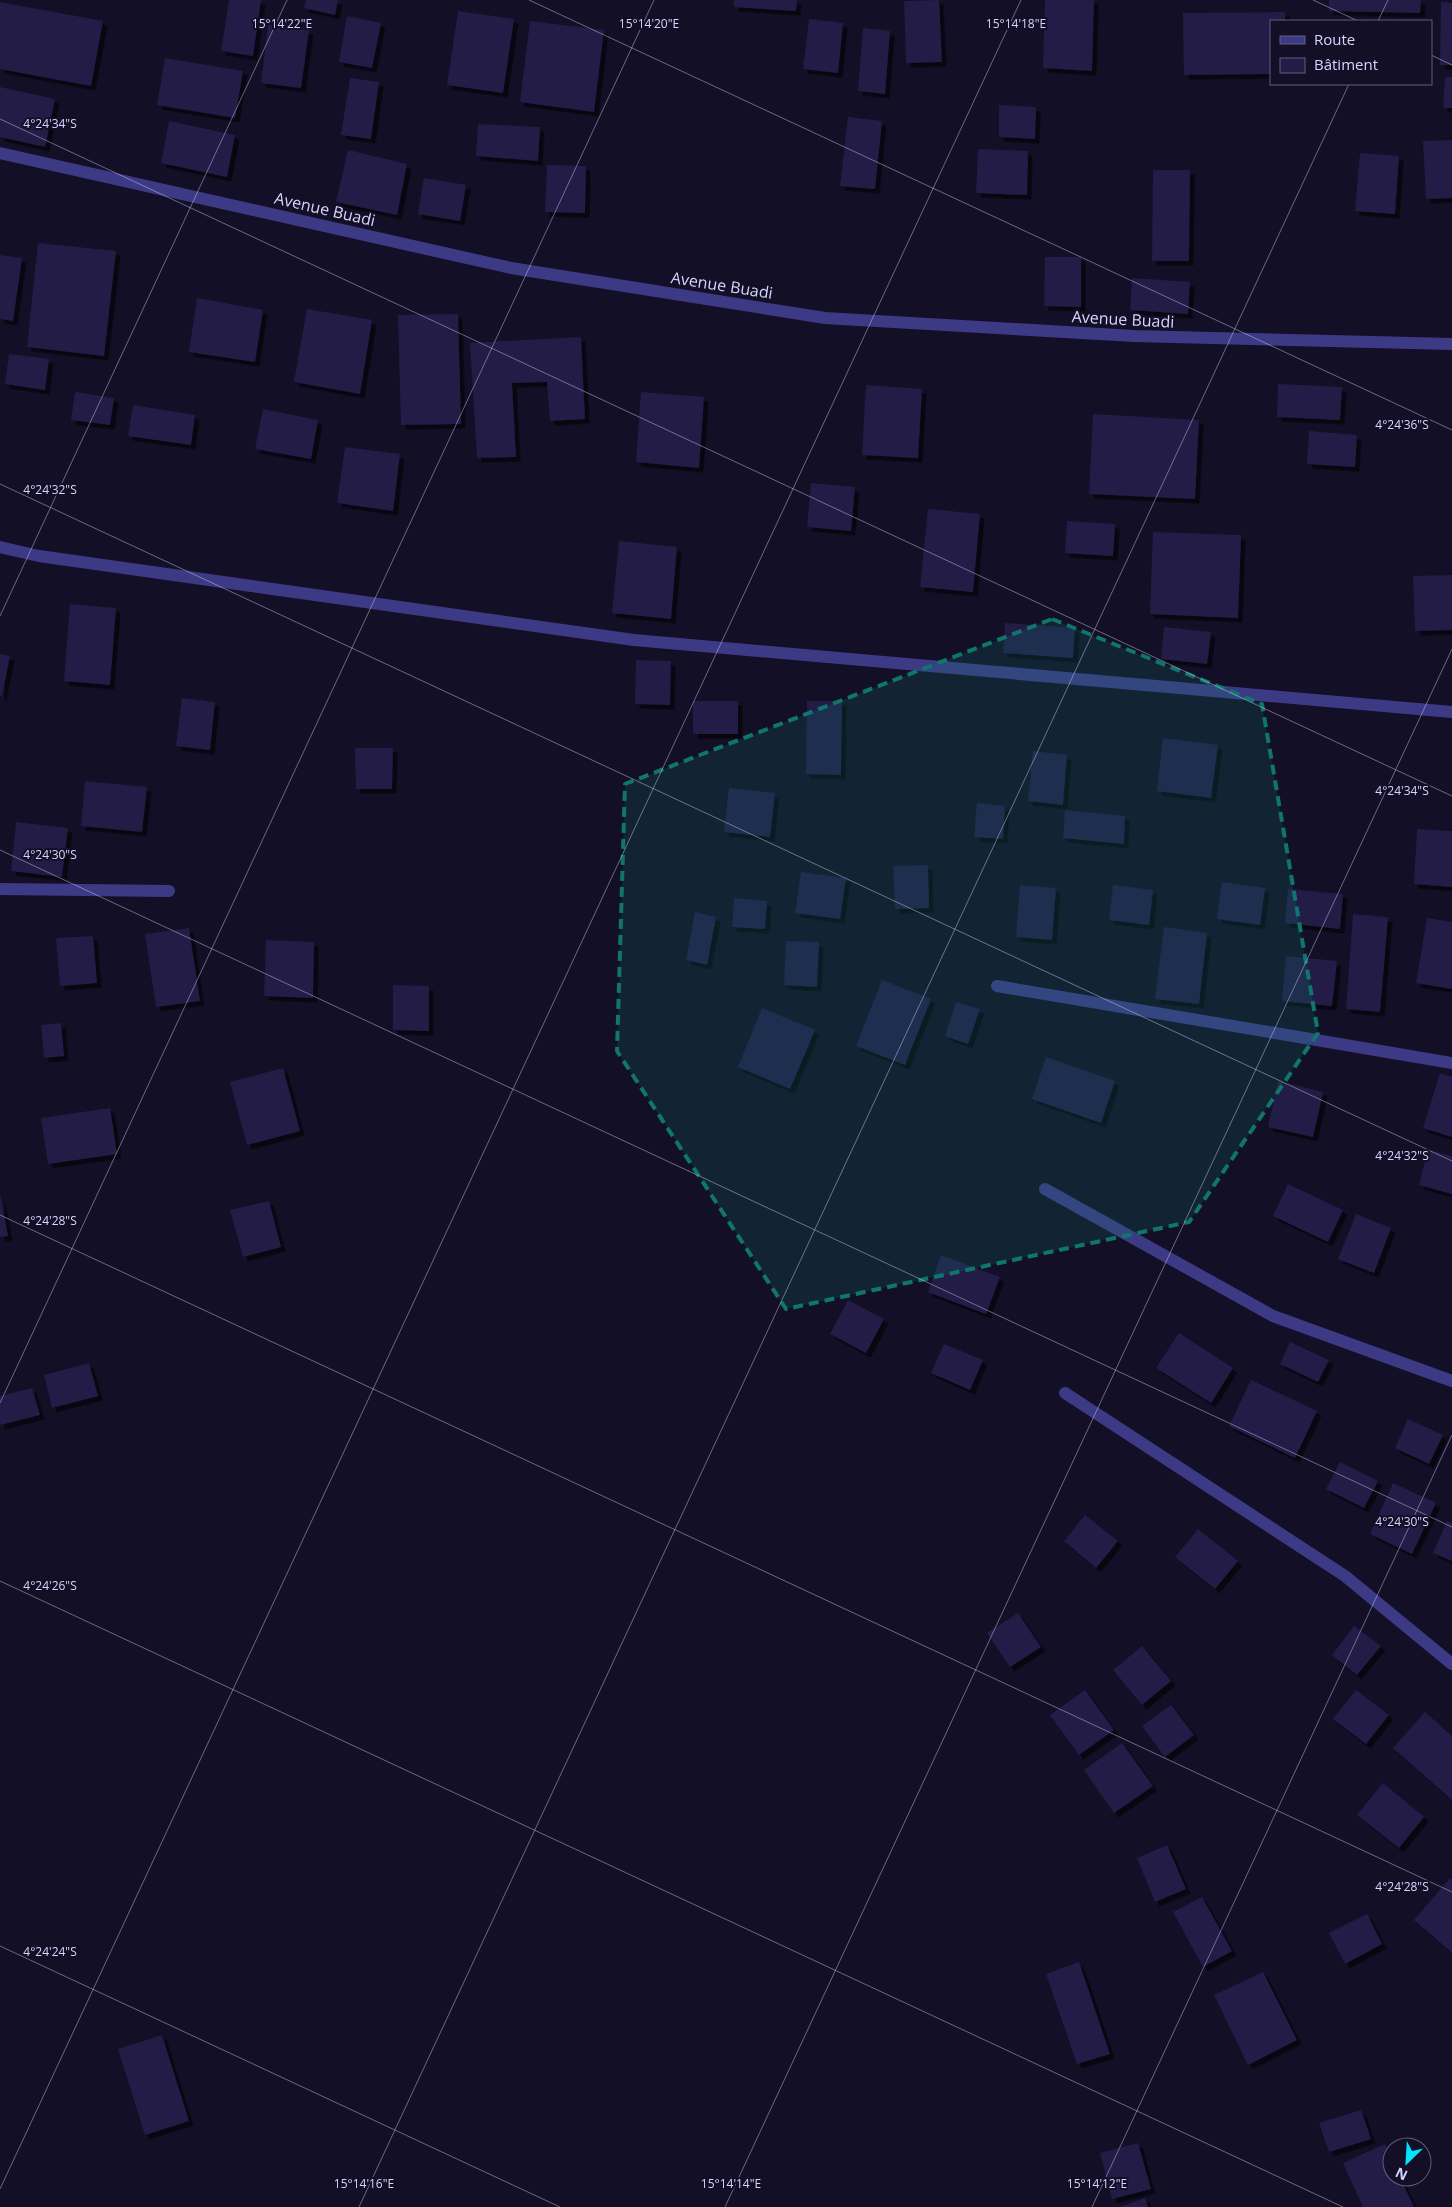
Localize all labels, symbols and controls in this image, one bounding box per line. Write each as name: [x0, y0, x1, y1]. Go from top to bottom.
text: 15°14'22"E: [252, 15, 312, 32]
text: 15°14'20"E: [619, 15, 679, 32]
text: 15°14'18"E: [986, 15, 1046, 32]
legend: [1270, 20, 1432, 85]
text: Route: [1314, 29, 1355, 49]
text: Bâtiment: [1314, 54, 1378, 74]
text: 4°24'34"S: [23, 115, 77, 132]
street label: Avenue Buadi: [272, 187, 378, 231]
street label: Avenue Buadi: [670, 266, 774, 304]
street label: Avenue Buadi: [1071, 305, 1175, 333]
text: 4°24'36"S: [1375, 416, 1429, 433]
text: 4°24'32"S: [23, 481, 77, 498]
text: 4°24'34"S: [1375, 782, 1429, 799]
text: 4°24'30"S: [23, 846, 77, 863]
text: 4°24'32"S: [1375, 1147, 1429, 1164]
text: 4°24'28"S: [23, 1212, 77, 1229]
text: 4°24'30"S: [1375, 1513, 1429, 1530]
text: 4°24'26"S: [23, 1577, 77, 1594]
text: 4°24'28"S: [1375, 1878, 1429, 1895]
text: 4°24'24"S: [23, 1943, 77, 1960]
north arrow: [1382, 2137, 1432, 2187]
text: N: [1392, 2163, 1410, 2185]
text: 15°14'16"E: [334, 2175, 394, 2192]
text: 15°14'14"E: [701, 2175, 761, 2192]
text: 15°14'12"E: [1067, 2175, 1127, 2192]

